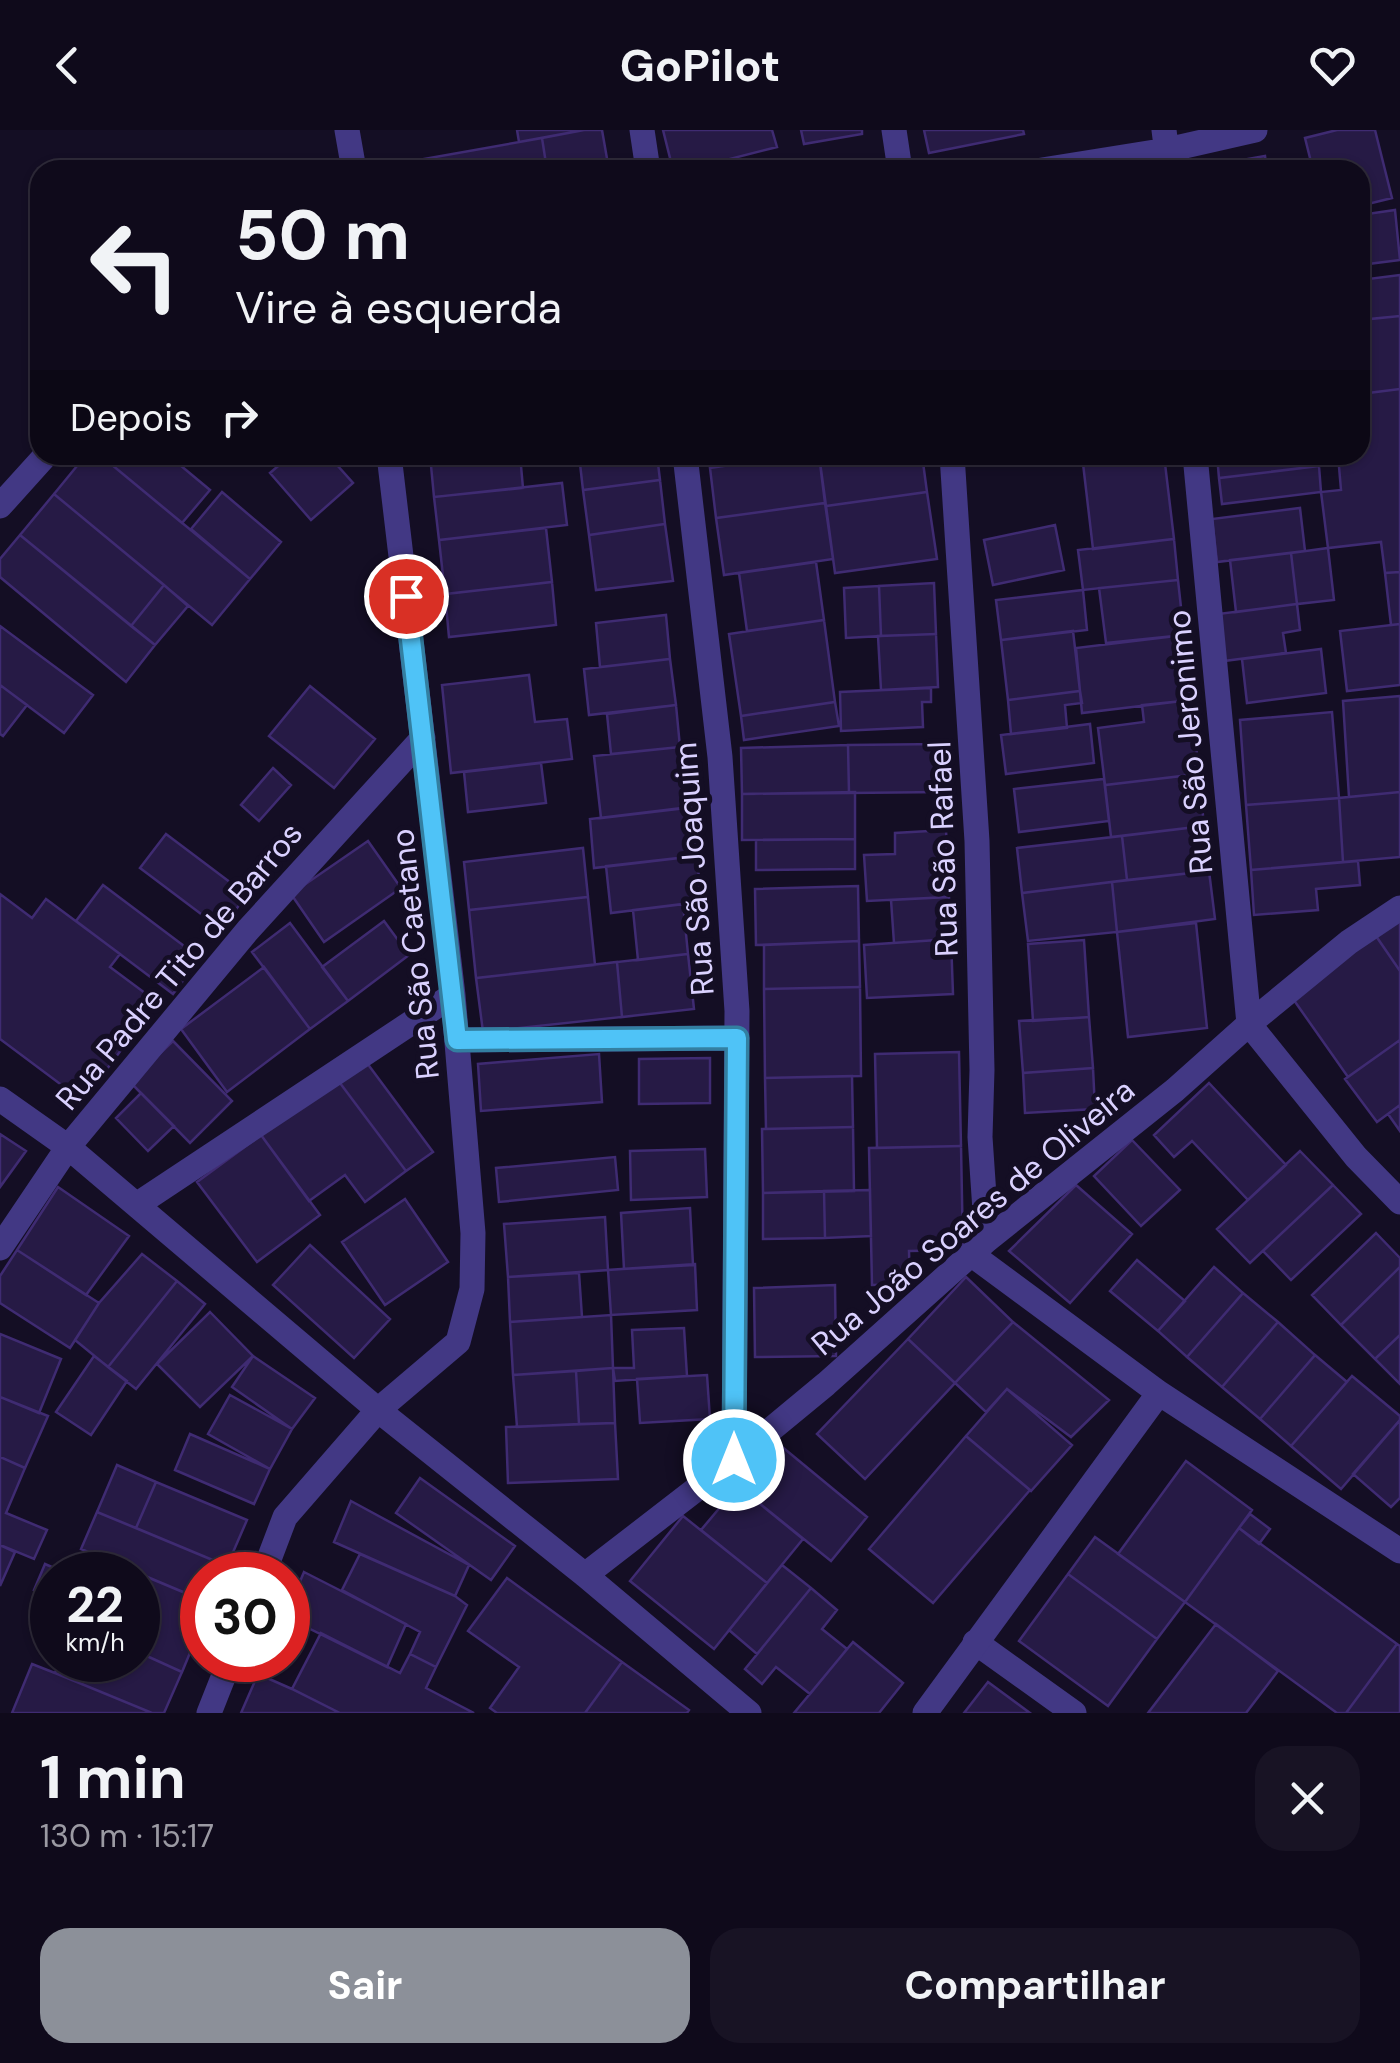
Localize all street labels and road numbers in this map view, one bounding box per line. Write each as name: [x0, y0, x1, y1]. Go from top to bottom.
street label: Rua São Jeronimo: [1158, 608, 1222, 876]
street label: Rua São Joaquim: [664, 741, 724, 997]
street label: Rua São Rafael: [918, 741, 968, 957]
street label: Rua Padre Tito de Barros: [46, 813, 312, 1119]
street label: Rua São Caetano: [381, 826, 449, 1082]
street label: Rua João Soares de Oliveira: [803, 1069, 1143, 1365]

